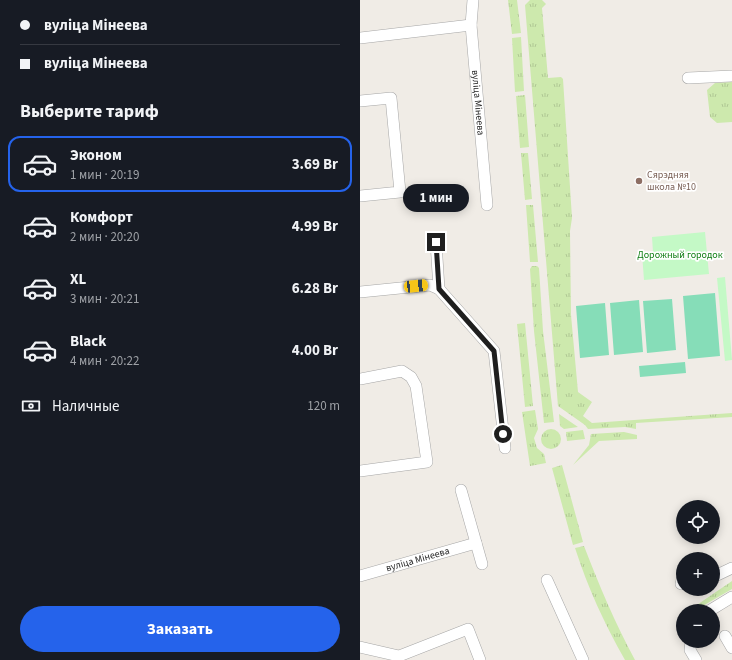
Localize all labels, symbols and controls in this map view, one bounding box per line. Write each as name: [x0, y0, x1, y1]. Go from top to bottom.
text: вуліца Мінеева: [44, 15, 148, 36]
text: вуліца Мінеева: [44, 53, 148, 74]
street label: вуліца Мінеева: [468, 69, 488, 136]
text: Выберите тариф: [20, 99, 159, 124]
text: Эконом: [70, 145, 122, 166]
icon: car: [22, 146, 58, 182]
text: 3.69 Br: [292, 154, 338, 175]
text: 1 мин · 20:19: [70, 166, 139, 184]
place label: Сярэдняя школа №10: [647, 168, 696, 194]
marker: Сярэдняя школа №10: [634, 176, 644, 186]
callout: 1 мин: [403, 184, 469, 212]
text: 1 мин: [419, 189, 453, 207]
text: Комфорт: [70, 207, 133, 228]
icon: car: [22, 208, 58, 244]
text: 4.99 Br: [292, 216, 338, 237]
text: 2 мин · 20:20: [70, 228, 139, 246]
route end: [427, 233, 445, 251]
park label: Дорожный городок: [637, 248, 723, 262]
text: XL: [70, 269, 86, 290]
icon: car: [22, 270, 58, 306]
text: 6.28 Br: [292, 278, 338, 299]
car: [403, 279, 429, 293]
text: 3 мин · 20:21: [70, 290, 139, 308]
text: Black: [70, 331, 107, 352]
icon: car: [22, 332, 58, 368]
text: 4.00 Br: [292, 340, 338, 361]
text: 4 мин · 20:22: [70, 352, 139, 370]
icon: cash: [20, 395, 42, 417]
text: Наличные: [52, 396, 119, 417]
text: 120 m: [307, 397, 340, 415]
route start: [494, 425, 512, 443]
map controls: [676, 500, 720, 648]
button: locate: [676, 500, 720, 544]
street label: вуліца Мінеева: [384, 544, 451, 575]
button: +: [676, 552, 720, 596]
button: −: [676, 604, 720, 648]
button: Заказать: [20, 606, 340, 652]

